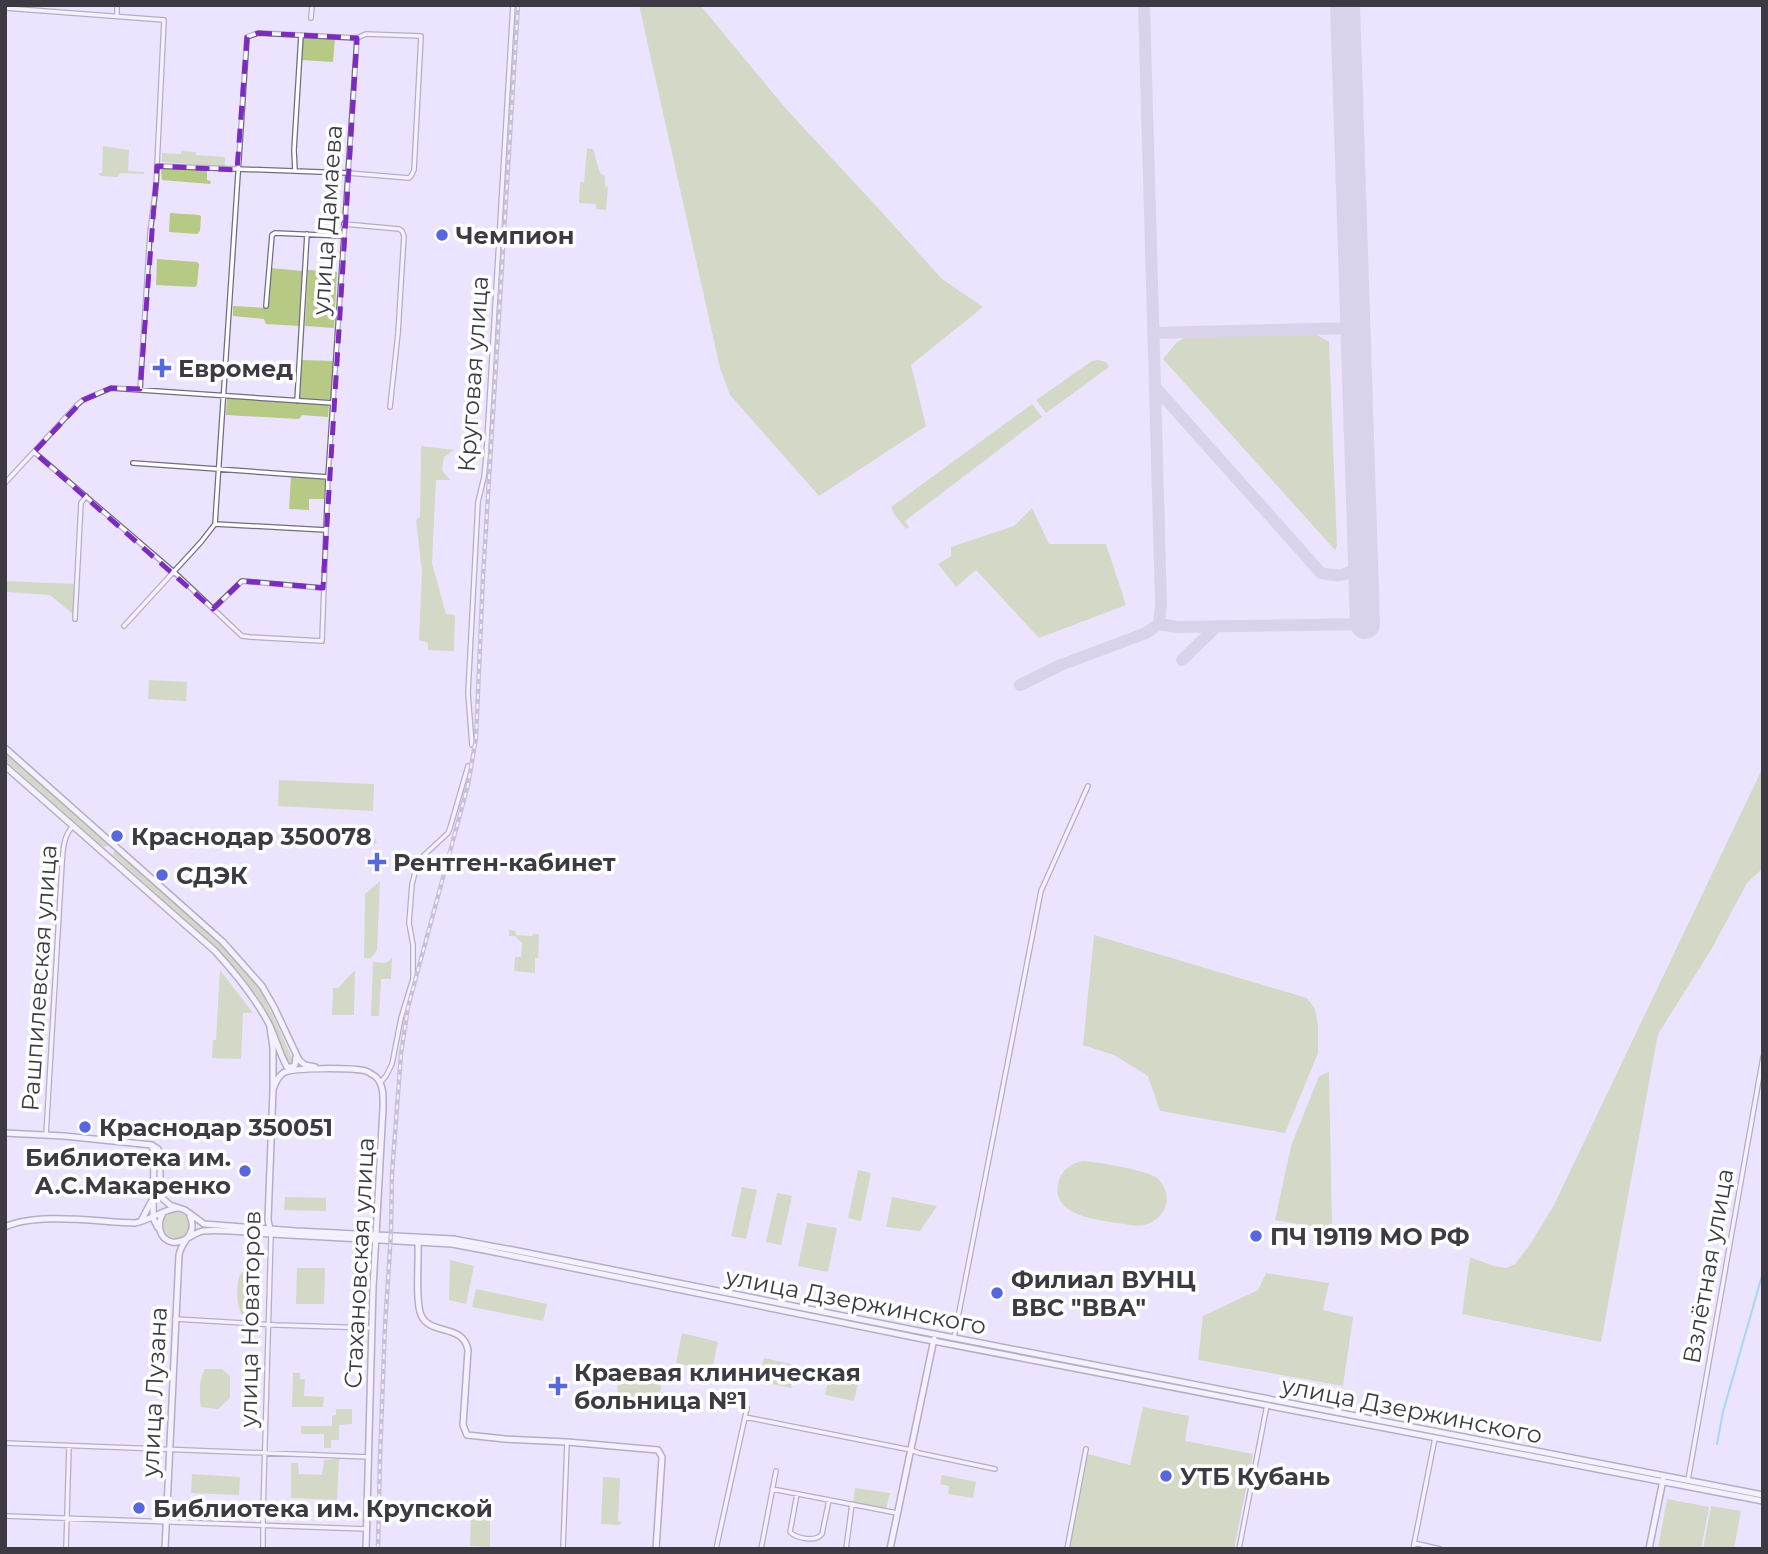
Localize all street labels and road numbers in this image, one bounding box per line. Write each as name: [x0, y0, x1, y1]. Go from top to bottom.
street label: улица Дамаева: [306, 124, 348, 317]
street label: Круговая улица: [452, 275, 494, 473]
street label: Рашпилевская улица: [15, 844, 63, 1112]
street label: Стахановская улица: [338, 1137, 380, 1389]
street label: Взлётная улица: [1677, 1166, 1739, 1366]
street label: улица Новаторов: [234, 1210, 266, 1429]
street label: улица Дзержинского: [722, 1261, 989, 1341]
street label: улица Лузана: [135, 1306, 173, 1479]
street label: улица Дзержинского: [1278, 1370, 1545, 1450]

